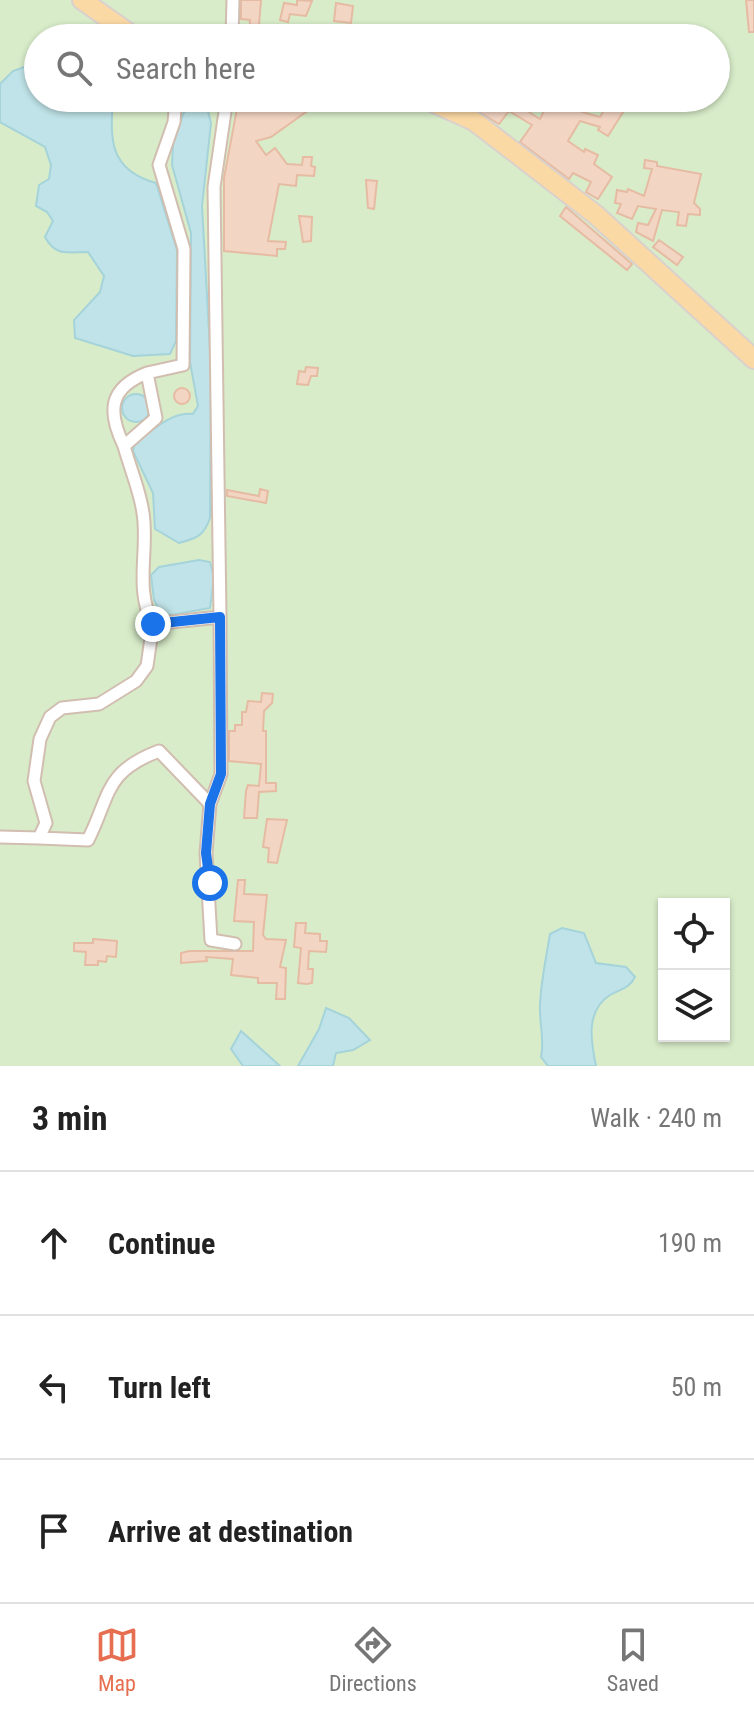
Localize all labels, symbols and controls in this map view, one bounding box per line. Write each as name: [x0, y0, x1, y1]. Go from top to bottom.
search box: [24, 24, 730, 112]
icon: search: [52, 46, 96, 90]
text: Search here: [116, 51, 256, 86]
route end: [135, 606, 171, 642]
route start: [192, 865, 228, 901]
map controls: [658, 898, 730, 1042]
button: locate: [658, 898, 730, 970]
button: layers: [658, 970, 730, 1042]
text: 3 min: [32, 1098, 108, 1138]
text: Walk · 240 m: [590, 1103, 722, 1133]
icon: ahead: [32, 1221, 76, 1265]
text: Continue: [108, 1226, 215, 1261]
text: 190 m: [658, 1228, 722, 1258]
icon: left: [32, 1365, 76, 1409]
text: Turn left: [108, 1370, 211, 1405]
text: 50 m: [671, 1372, 722, 1402]
icon: arrive: [32, 1509, 76, 1553]
text: Arrive at destination: [108, 1514, 353, 1549]
tab: Map: [95, 1623, 139, 1696]
tab: Directions: [329, 1623, 417, 1696]
tab: Saved: [607, 1623, 659, 1696]

